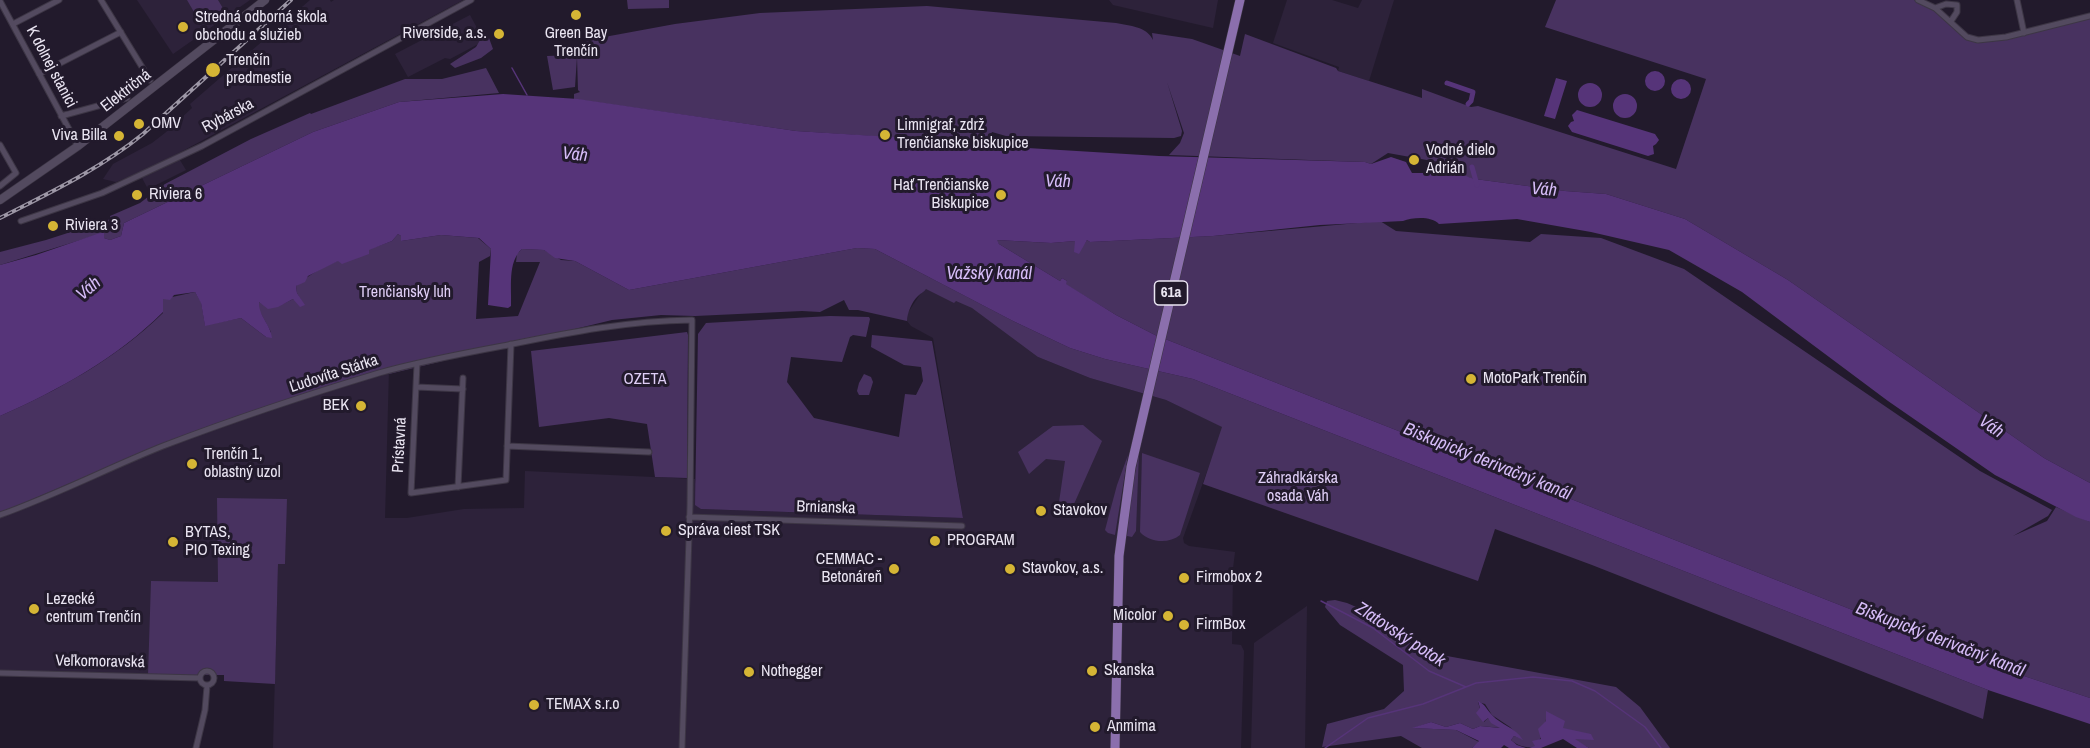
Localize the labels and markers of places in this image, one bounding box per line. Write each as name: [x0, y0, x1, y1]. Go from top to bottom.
place label: Stredná odborná škola obchodu a služieb: [195, 8, 327, 46]
marker: Green Bay Trenčín: [569, 8, 583, 22]
marker: Stredná odborná škola obchodu a služieb: [176, 20, 190, 34]
place label: Riverside, a.s.: [402, 24, 487, 44]
place label: Green Bay Trenčín: [545, 24, 607, 62]
marker: Riverside, a.s.: [492, 27, 506, 41]
place label: Trenčín predmestie: [226, 51, 292, 89]
marker: Trenčín predmestie: [204, 61, 222, 79]
place label: OMV: [151, 114, 181, 134]
place label: Limnigraf, zdrž Trenčianske biskupice: [897, 116, 1029, 154]
marker: OMV: [132, 117, 146, 131]
place label: Viva Billa: [52, 126, 107, 146]
marker: Limnigraf, zdrž Trenčianske biskupice: [878, 128, 892, 142]
marker: Viva Billa: [112, 129, 126, 143]
place label: Vodné dielo Adrián: [1426, 141, 1495, 179]
marker: Vodné dielo Adrián: [1407, 153, 1421, 167]
place label: Hať Trenčianske Biskupice: [893, 176, 989, 214]
place label: Riviera 6: [149, 185, 202, 205]
marker: Riviera 6: [130, 188, 144, 202]
marker: Hať Trenčianske Biskupice: [994, 188, 1008, 202]
place label: Riviera 3: [65, 216, 118, 236]
marker: Riviera 3: [46, 219, 60, 233]
place label: MotoPark Trenčín: [1483, 369, 1587, 389]
marker: MotoPark Trenčín: [1464, 372, 1478, 386]
place label: BEK: [323, 396, 349, 416]
marker: BEK: [354, 399, 368, 413]
place label: Trenčín 1, oblastný uzol: [204, 445, 281, 483]
marker: Trenčín 1, oblastný uzol: [185, 457, 199, 471]
place label: Stavokov: [1053, 501, 1107, 521]
marker: Stavokov: [1034, 504, 1048, 518]
place label: Správa ciest TSK: [678, 521, 780, 541]
place label: BYTAS, PIO Texing: [185, 523, 250, 561]
marker: Správa ciest TSK: [659, 524, 673, 538]
place label: PROGRAM: [947, 531, 1015, 551]
marker: PROGRAM: [928, 534, 942, 548]
marker: BYTAS, PIO Texing: [166, 535, 180, 549]
place label: CEMMAC - Betonáreň: [816, 550, 882, 588]
place label: Stavokov, a.s.: [1022, 559, 1103, 579]
marker: CEMMAC - Betonáreň: [887, 562, 901, 576]
marker: Stavokov, a.s.: [1003, 562, 1017, 576]
place label: Firmobox 2: [1196, 568, 1262, 588]
marker: Firmobox 2: [1177, 571, 1191, 585]
place label: Lezecké centrum Trenčín: [46, 590, 141, 628]
marker: Lezecké centrum Trenčín: [27, 602, 41, 616]
place label: Micolor: [1113, 606, 1156, 626]
marker: Micolor: [1161, 609, 1175, 623]
place label: FirmBox: [1196, 615, 1246, 635]
marker: FirmBox: [1177, 618, 1191, 632]
place label: Skanska: [1104, 661, 1154, 681]
place label: Nothegger: [761, 662, 822, 682]
marker: Skanska: [1085, 664, 1099, 678]
marker: Nothegger: [742, 665, 756, 679]
place label: TEMAX s.r.o: [546, 695, 620, 715]
marker: TEMAX s.r.o: [527, 698, 541, 712]
place label: Anmima: [1107, 717, 1156, 737]
marker: Anmima: [1088, 720, 1102, 734]

